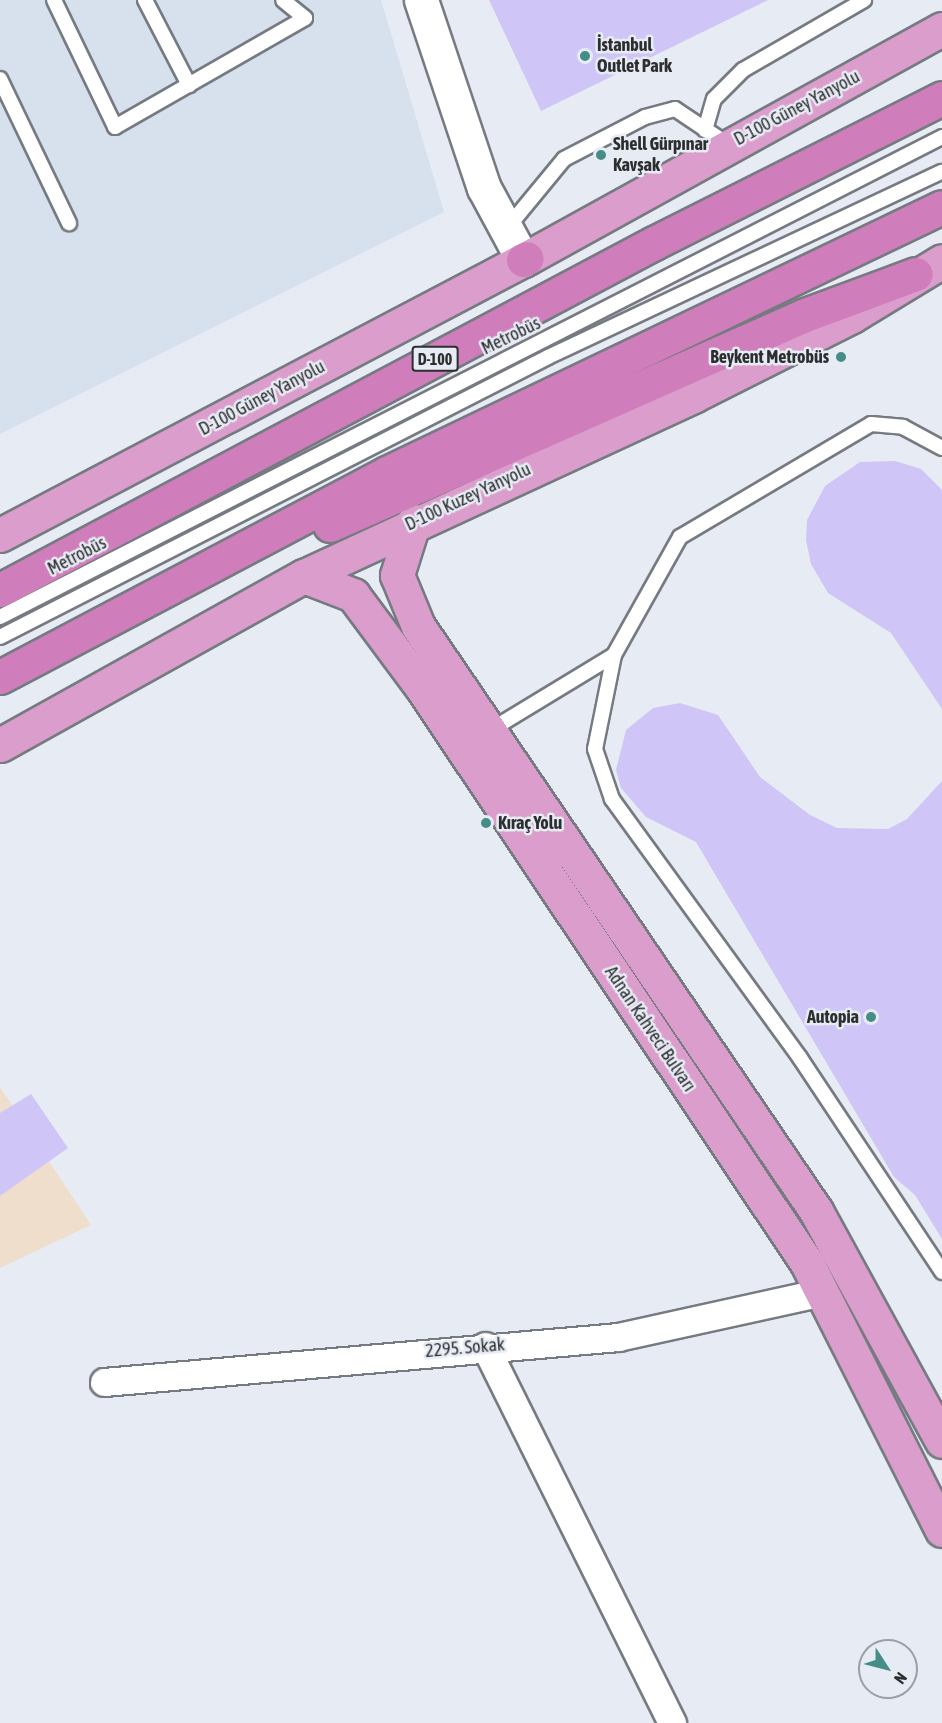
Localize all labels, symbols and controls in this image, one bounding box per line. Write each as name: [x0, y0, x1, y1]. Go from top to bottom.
place label: İstanbul Outlet Park: [597, 35, 672, 78]
marker: İstanbul Outlet Park: [578, 49, 592, 63]
street label: D-100 Güney Yanyolu: [730, 66, 864, 150]
place label: Shell Gürpınar Kavşak: [613, 134, 708, 176]
marker: Shell Gürpınar Kavşak: [594, 148, 608, 162]
street label: Metrobüs: [478, 313, 544, 359]
road number: D-100: [411, 346, 459, 372]
place label: Beykent Metrobüs: [710, 346, 829, 368]
marker: Beykent Metrobüs: [834, 350, 848, 364]
street label: D-100 Güney Yanyolu: [195, 356, 329, 440]
street label: D-100 Kuzey Yanyolu: [402, 458, 534, 536]
street label: Metrobüs: [44, 532, 110, 580]
place label: Kıraç Yolu: [498, 812, 562, 834]
marker: Kıraç Yolu: [479, 816, 493, 830]
street label: Adnan Kahveci Bulvarı: [600, 962, 700, 1096]
place label: Autopia: [807, 1006, 859, 1028]
marker: Autopia: [864, 1010, 878, 1024]
street label: 2295. Sokak: [424, 1334, 506, 1362]
north arrow: [858, 1639, 918, 1699]
text: N: [891, 1669, 911, 1688]

